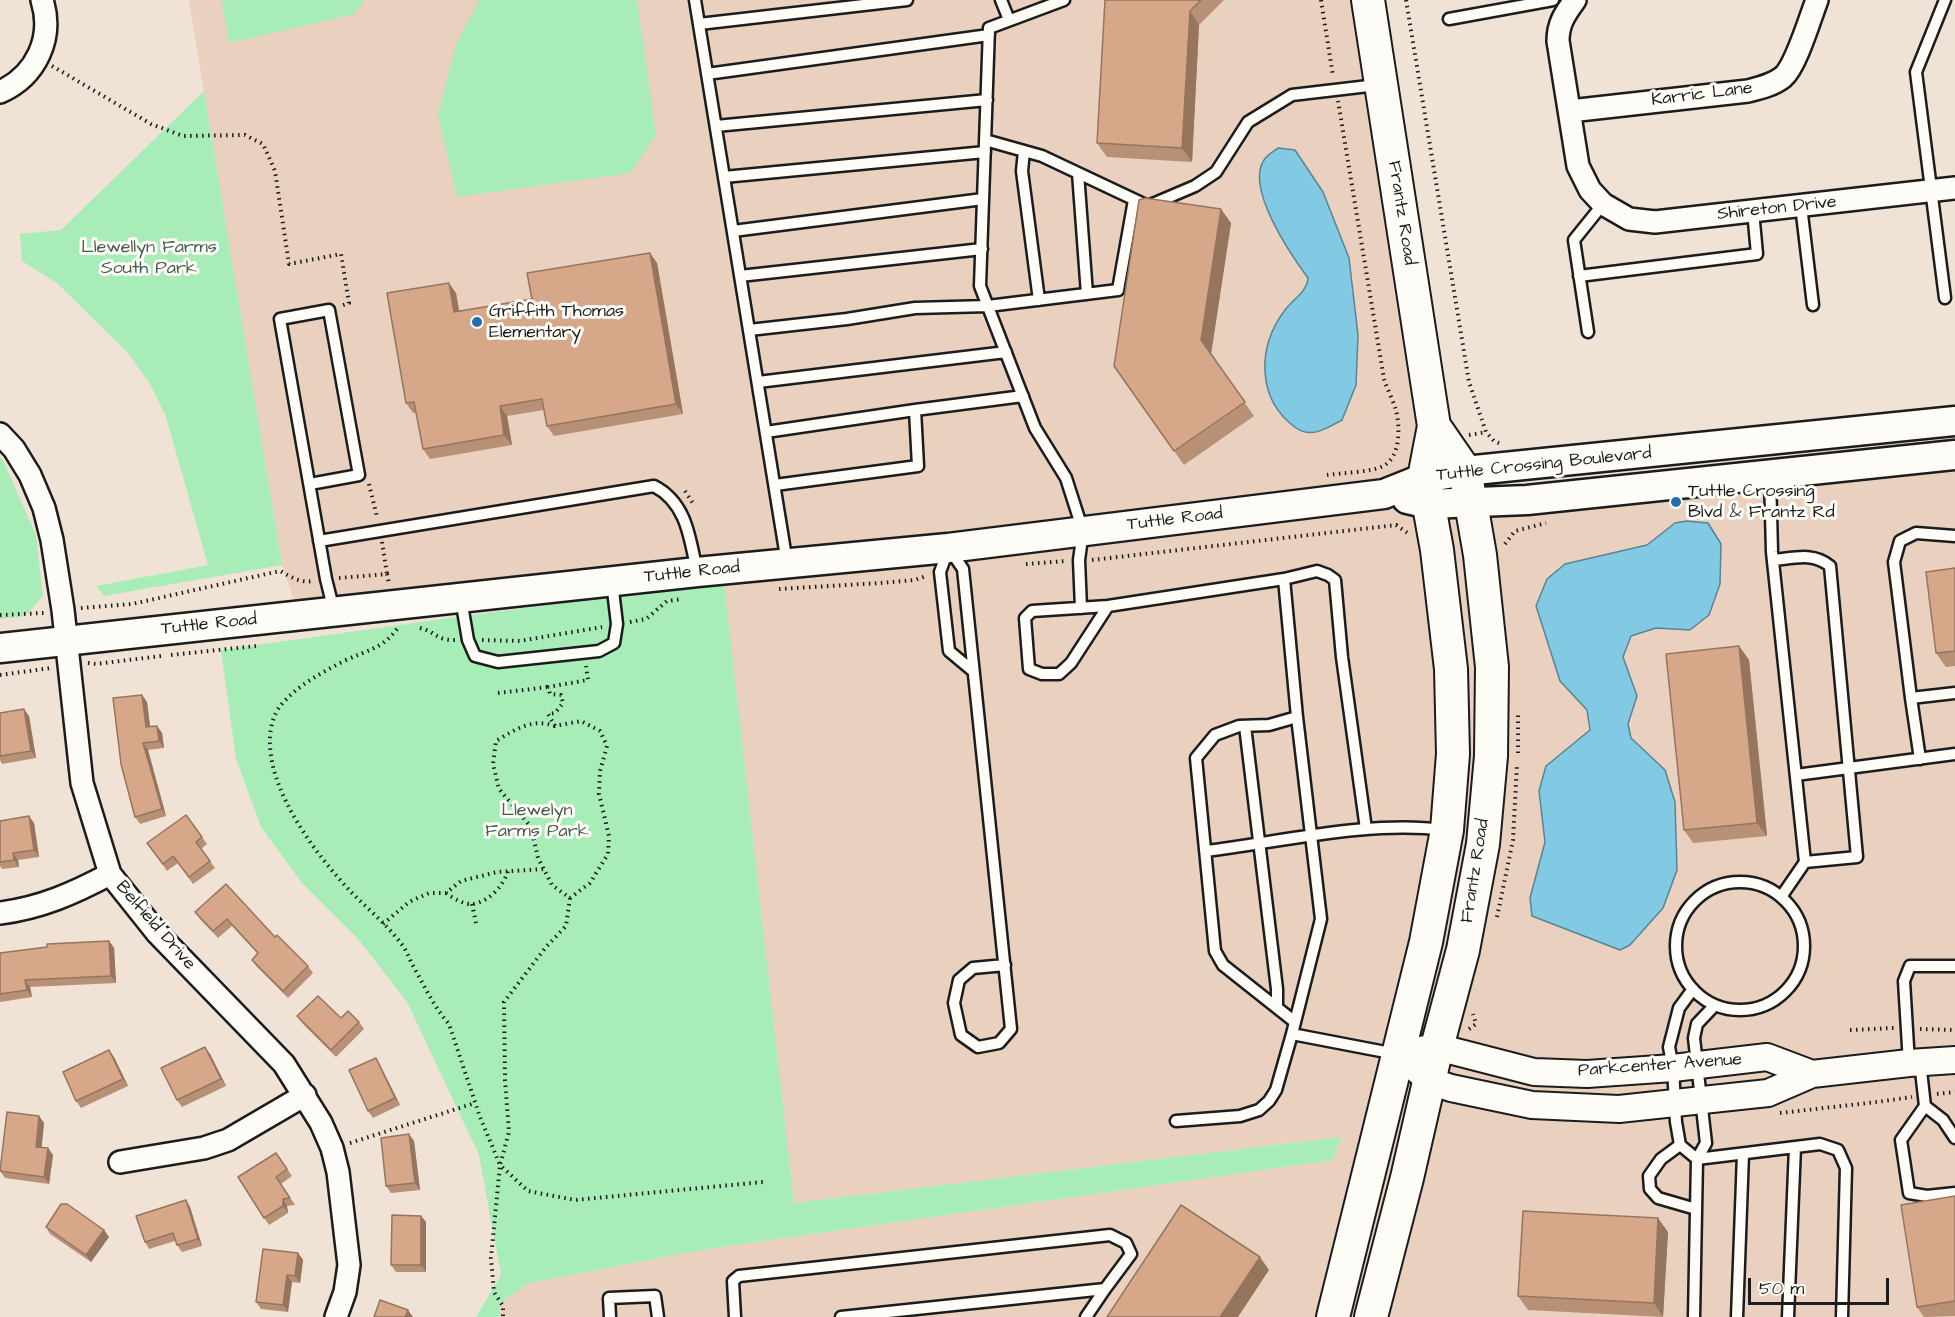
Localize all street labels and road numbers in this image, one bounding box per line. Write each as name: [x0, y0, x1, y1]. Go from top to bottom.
street label: Karric Lane: [1650, 78, 1754, 112]
street label: Frantz Road: [1382, 159, 1420, 267]
street label: Shireton Drive: [1716, 192, 1838, 226]
street label: Tuttle Crossing Boulevard: [1435, 443, 1653, 487]
street label: Tuttle Road: [1126, 503, 1224, 537]
street label: Tuttle Road: [643, 557, 741, 589]
street label: Tuttle Road: [160, 609, 258, 641]
street label: Frantz Road: [1457, 817, 1495, 925]
street label: Belfield Drive: [110, 877, 200, 975]
street label: Parkcenter Avenue: [1577, 1049, 1743, 1083]

